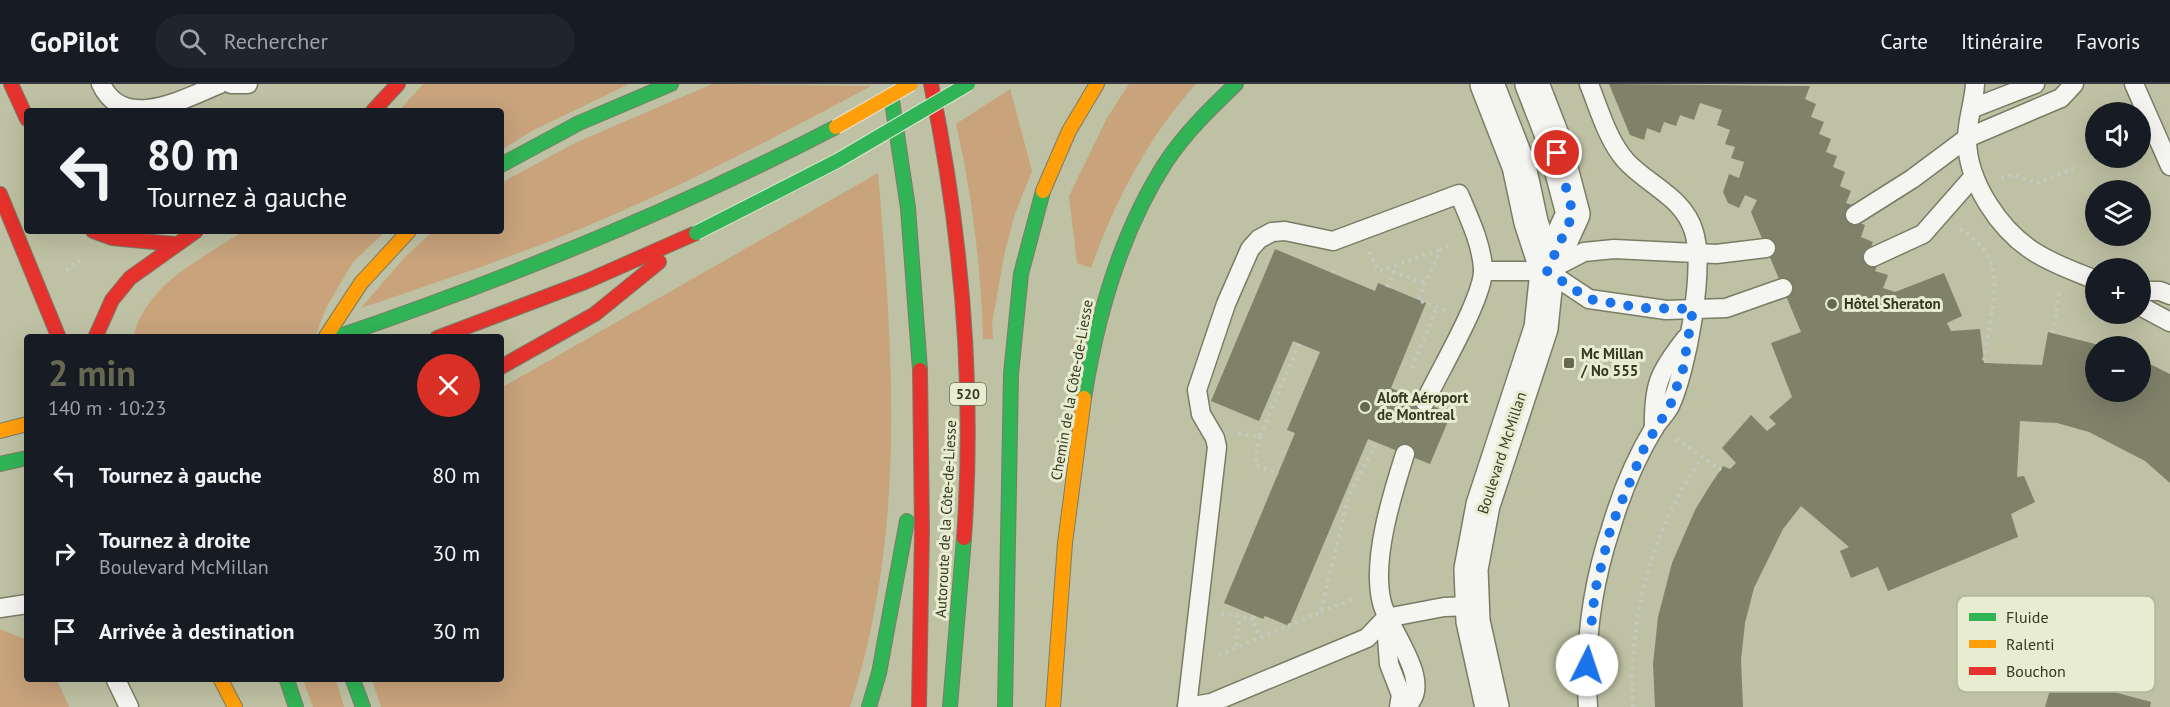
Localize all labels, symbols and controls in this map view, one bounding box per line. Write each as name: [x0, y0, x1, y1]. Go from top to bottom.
search box: [155, 14, 575, 68]
text: GoPilot: [30, 23, 119, 60]
icon: search: [176, 25, 209, 58]
text: Rechercher: [224, 27, 328, 55]
text: Carte: [1881, 28, 1928, 55]
text: Itinéraire: [1961, 28, 2043, 55]
text: Favoris: [2076, 28, 2140, 55]
map controls: [2085, 102, 2151, 402]
button: sound: [2085, 102, 2151, 168]
text: 80 m: [147, 127, 239, 182]
pin: [1531, 127, 1582, 178]
icon: left: [48, 132, 126, 210]
icon: arrive: [1540, 136, 1573, 169]
text: Tournez à gauche: [147, 180, 347, 214]
button: layers: [2085, 180, 2151, 246]
button: +: [2085, 258, 2151, 324]
place label: Hôtel Sheraton: [1844, 294, 1941, 313]
marker: Hôtel Sheraton: [1825, 297, 1839, 311]
street label: Chemin de la Côte-de-Liesse: [1046, 298, 1097, 482]
button: −: [2085, 336, 2151, 402]
place label: Mc Millan / No 555: [1580, 344, 1643, 380]
text: 2 min: [48, 349, 136, 396]
button: close: [417, 354, 480, 417]
marker: Mc Millan / No 555: [1562, 356, 1576, 370]
road number: 520: [950, 383, 986, 405]
place label: Aloft Aéroport de Montreal: [1377, 388, 1469, 424]
street label: Boulevard McMillan: [1473, 389, 1530, 516]
text: 140 m · 10:23: [48, 395, 166, 421]
marker: Aloft Aéroport de Montreal: [1358, 400, 1372, 414]
street label: Autoroute de la Côte-de-Liesse: [931, 420, 960, 618]
icon: left: [48, 459, 81, 492]
text: Tournez à gauche: [99, 461, 262, 489]
text: 80 m: [432, 461, 480, 489]
text: Tournez à droite: [99, 526, 251, 554]
icon: right: [48, 537, 81, 570]
text: 30 m: [432, 539, 480, 567]
text: Boulevard McMillan: [99, 554, 269, 580]
legend: [1957, 596, 2155, 692]
text: Fluide: [2006, 607, 2049, 627]
icon: arrive: [48, 615, 81, 648]
text: Arrivée à destination: [99, 617, 295, 645]
text: 30 m: [432, 617, 480, 645]
position arrow: [1555, 633, 1619, 697]
text: Ralenti: [2006, 634, 2055, 654]
text: Bouchon: [2006, 661, 2066, 681]

